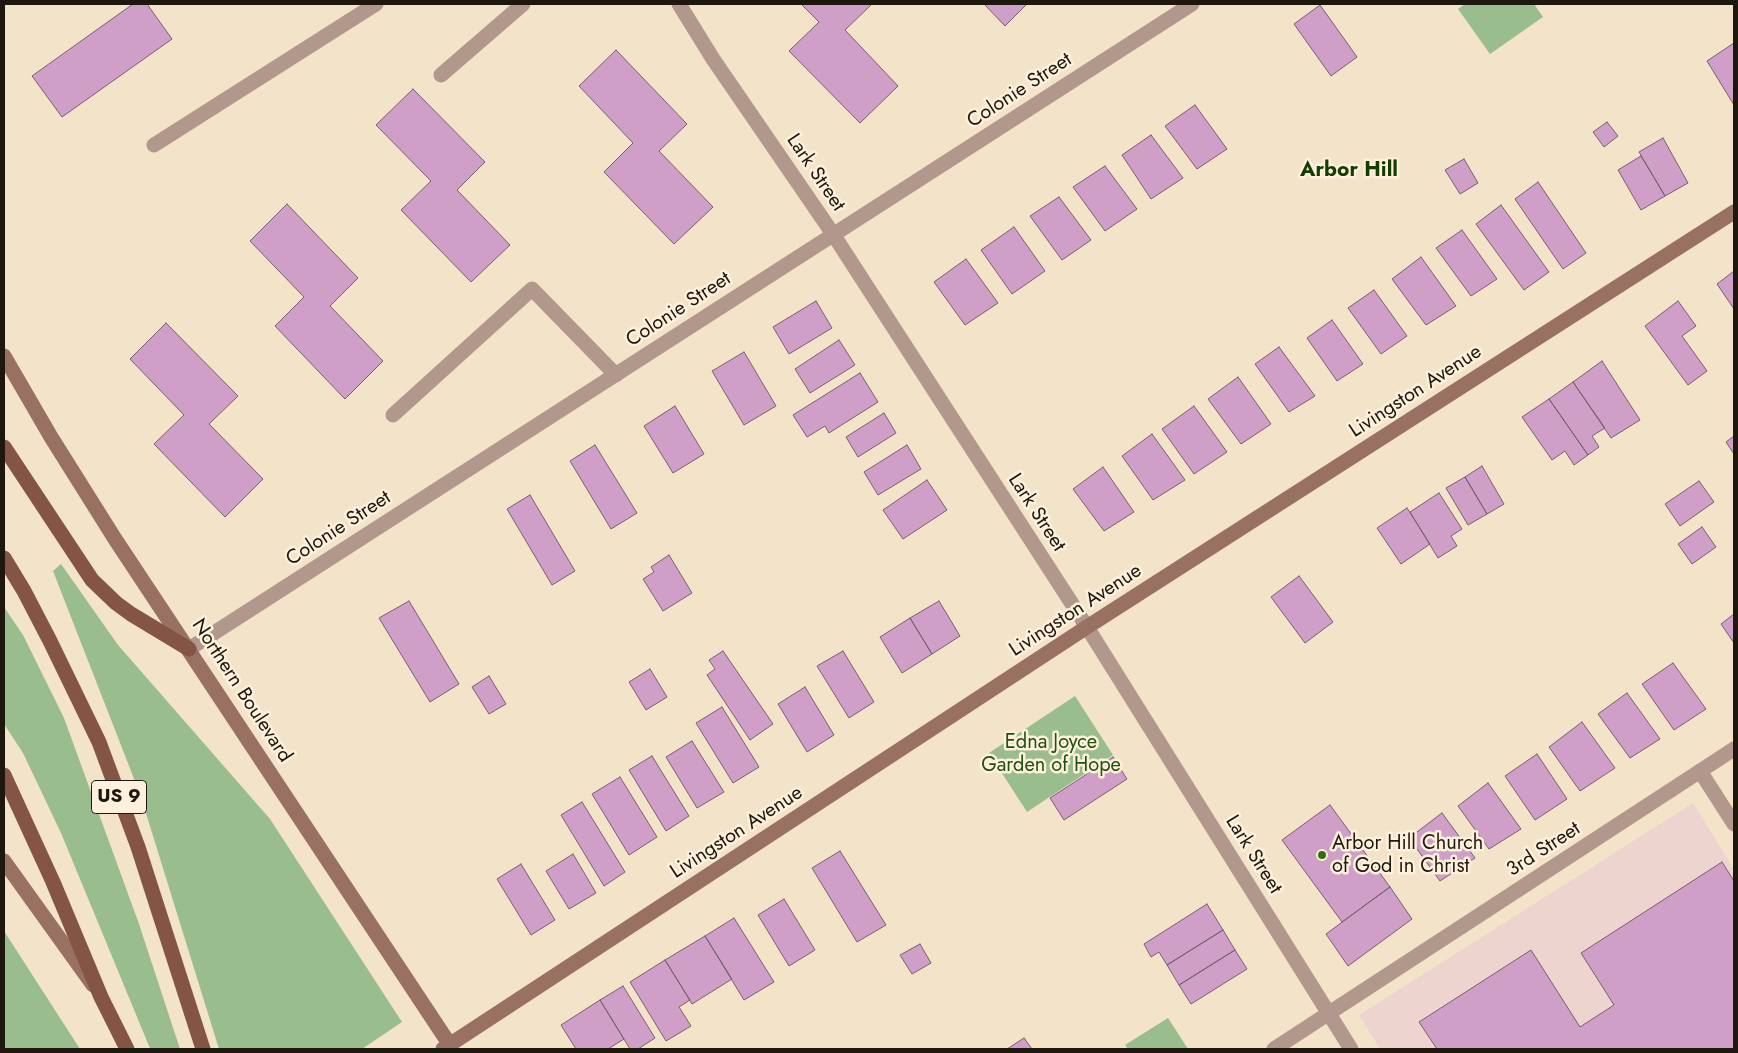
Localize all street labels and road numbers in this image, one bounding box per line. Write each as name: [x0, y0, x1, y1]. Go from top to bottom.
street label: Colonie Street: [963, 48, 1077, 134]
street label: Lark Street: [780, 130, 850, 216]
street label: Colonie Street: [622, 267, 736, 353]
street label: Livingston Avenue: [1345, 340, 1487, 444]
street label: Lark Street: [1002, 470, 1070, 556]
street label: Colonie Street: [282, 486, 396, 572]
street label: Livingston Avenue: [1005, 559, 1147, 663]
street label: Northern Boulevard: [186, 615, 296, 767]
road number: US 9: [92, 780, 146, 814]
street label: Livingston Avenue: [666, 781, 808, 885]
street label: Lark Street: [1220, 811, 1286, 899]
street label: 3rd Street: [1503, 817, 1585, 883]

